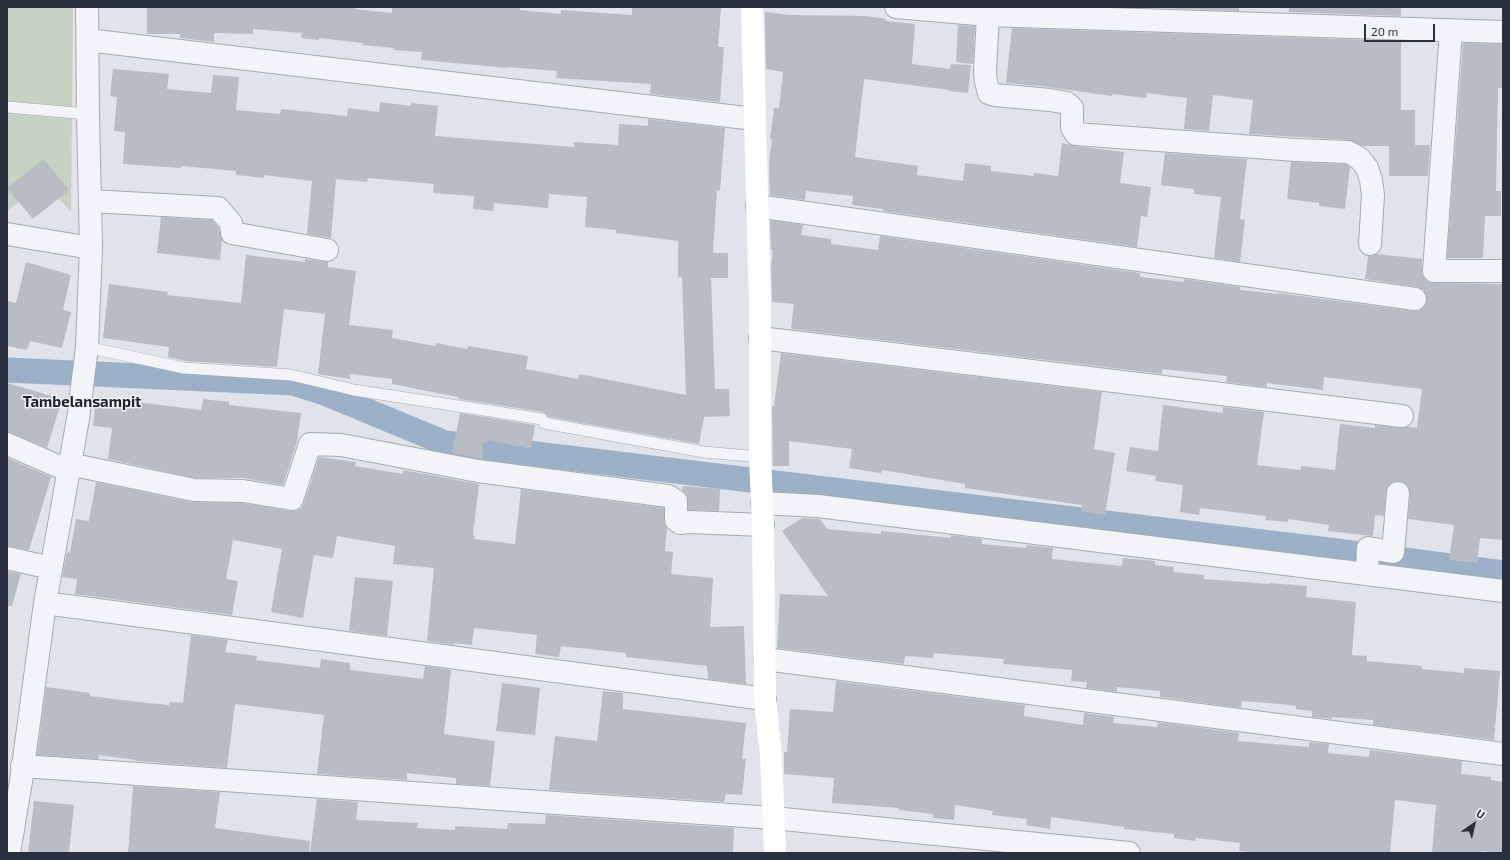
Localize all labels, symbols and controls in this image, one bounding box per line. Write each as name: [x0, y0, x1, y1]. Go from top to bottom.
scale bar: [1366, 16, 1437, 42]
text: 20 m: [1371, 24, 1398, 38]
district label: Tambelansampit: [23, 393, 141, 411]
north arrow: [1454, 804, 1494, 844]
text: U: [1474, 806, 1488, 821]

